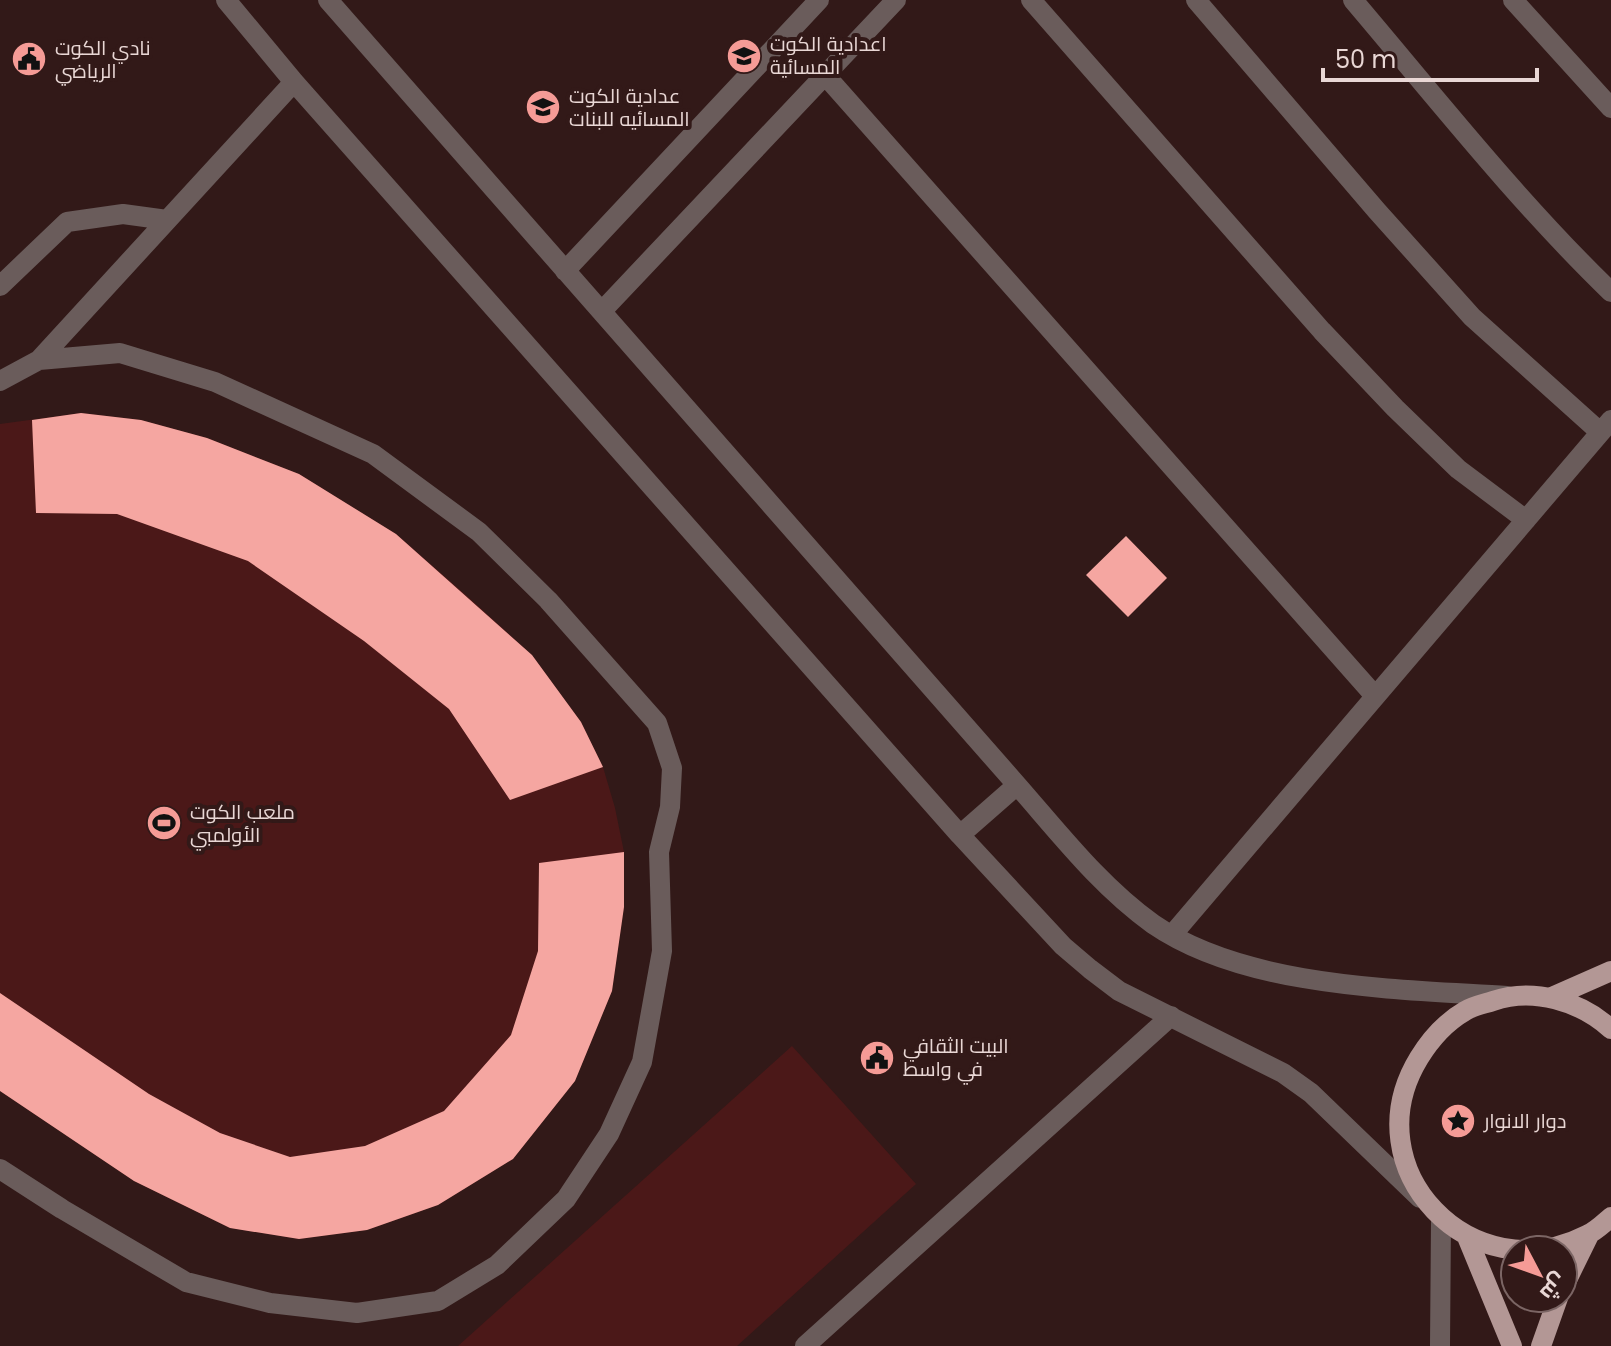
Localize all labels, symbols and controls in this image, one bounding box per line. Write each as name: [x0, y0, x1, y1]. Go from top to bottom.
place label: اعدادية الكوت المسائية: [770, 30, 887, 81]
scale bar: [1323, 32, 1537, 82]
place label: نادي الكوت الرياضي: [55, 34, 151, 86]
school or university icon: اعدادية الكوت المسائية: [725, 37, 763, 75]
public building icon: نادي الكوت الرياضي: [10, 40, 48, 78]
text: 50 m: [1335, 43, 1396, 76]
place label: عدادية الكوت المسائيه للبنات: [569, 82, 690, 133]
school or university icon: عدادية الكوت المسائيه للبنات: [524, 88, 562, 126]
place label: ملعب الكوت الأولمبي: [190, 798, 295, 851]
sports icon: ملعب الكوت الأولمبي: [145, 804, 183, 842]
place label: البيت الثقافي في واسط: [903, 1032, 1009, 1085]
public building icon: البيت الثقافي في واسط: [858, 1039, 896, 1077]
place icon: دوار الانوار: [1439, 1102, 1477, 1140]
place label: دوار الانوار: [1483, 1107, 1566, 1135]
north arrow: [1499, 1234, 1579, 1314]
text: ش: [1533, 1266, 1575, 1308]

